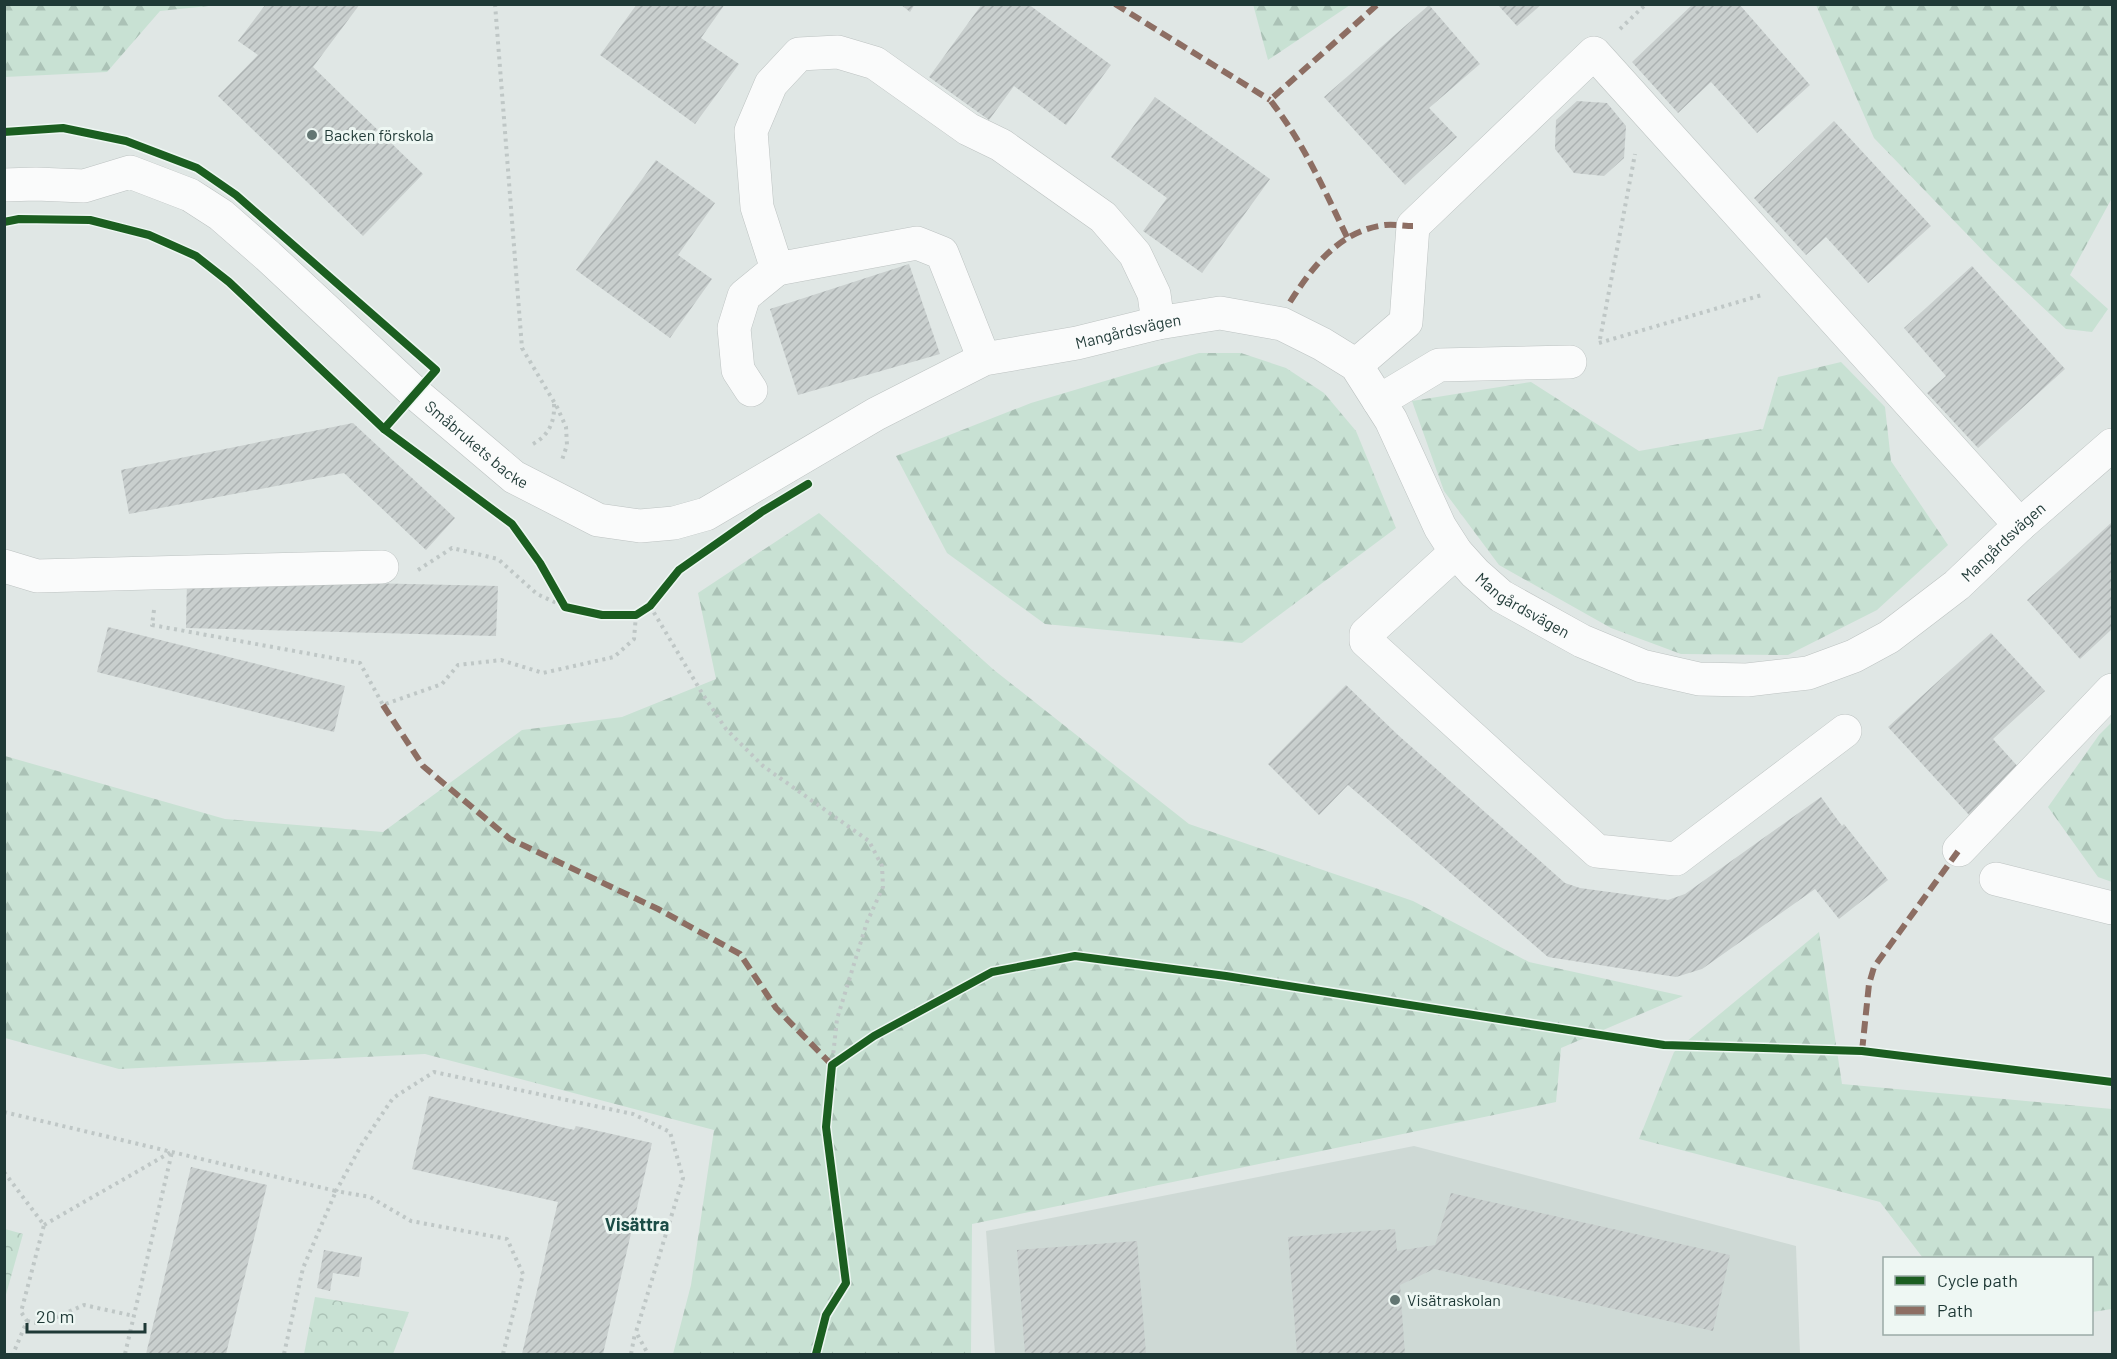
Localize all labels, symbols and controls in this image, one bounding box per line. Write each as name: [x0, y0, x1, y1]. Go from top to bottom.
place label: Backen förskola: [324, 125, 434, 144]
marker: Backen förskola: [305, 128, 319, 142]
street label: Mangårdsvägen: [1073, 309, 1182, 352]
street label: Småbrukets backe: [422, 396, 532, 492]
street label: Mangårdsvägen: [1957, 498, 2049, 585]
street label: Mangårdsvägen: [1472, 568, 1573, 641]
district label: Visättra: [605, 1213, 669, 1235]
legend: [1883, 1257, 2093, 1335]
text: Cycle path: [1937, 1269, 2018, 1291]
place label: Visätraskolan: [1407, 1290, 1501, 1309]
marker: Visätraskolan: [1388, 1293, 1402, 1307]
scale bar: [27, 1296, 146, 1334]
text: Path: [1937, 1299, 1973, 1321]
text: 20 m: [36, 1305, 74, 1327]

